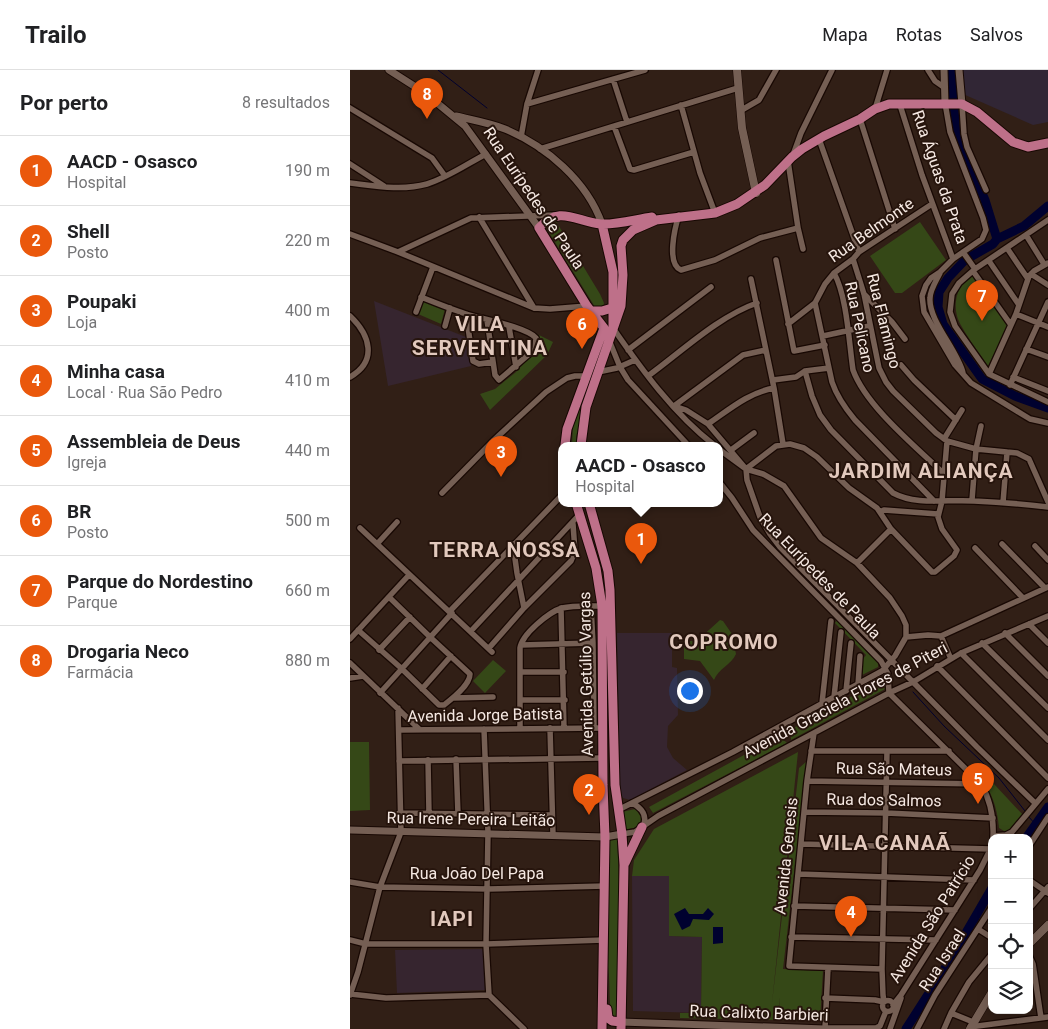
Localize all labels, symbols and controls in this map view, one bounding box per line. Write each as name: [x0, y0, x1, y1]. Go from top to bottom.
text: Trailo: [25, 21, 87, 49]
text: Mapa: [822, 24, 868, 45]
text: Rotas: [896, 24, 942, 45]
text: Salvos: [970, 24, 1023, 45]
pin: 8: [411, 78, 443, 119]
text: Por perto: [20, 91, 108, 115]
text: 8 resultados: [242, 93, 330, 112]
street label: Rua Águas da Prata: [908, 108, 972, 246]
street label: Rua Eurípedes de Paula: [479, 123, 589, 273]
text: AACD - Osasco: [67, 150, 198, 173]
text: 1: [31, 161, 41, 180]
text: 190 m: [285, 161, 330, 180]
text: Hospital: [67, 173, 127, 192]
street label: Rua Belmonte: [825, 194, 917, 266]
text: Shell: [67, 220, 110, 243]
text: 2: [31, 231, 41, 250]
text: 220 m: [285, 231, 330, 250]
text: Posto: [67, 243, 109, 262]
street label: Rua Flamingo: [863, 271, 905, 371]
street label: Rua Pelicano: [841, 280, 879, 374]
pin: 7: [966, 280, 998, 321]
text: Poupaki: [67, 290, 137, 313]
text: 3: [31, 301, 41, 320]
text: 400 m: [285, 301, 330, 320]
pin: 6: [566, 308, 598, 349]
district label: VILA SERVENTINA: [412, 312, 548, 360]
text: Loja: [67, 313, 97, 332]
text: Minha casa: [67, 360, 165, 383]
text: 4: [31, 371, 41, 390]
text: 410 m: [285, 371, 330, 390]
text: Local · Rua São Pedro: [67, 383, 222, 402]
text: Assembleia de Deus: [67, 430, 241, 453]
pin: 3: [485, 436, 517, 477]
text: 5: [31, 441, 41, 460]
text: 440 m: [285, 441, 330, 460]
popup: [558, 442, 723, 507]
text: Igreja: [67, 453, 107, 472]
text: AACD - Osasco: [575, 454, 706, 477]
district label: JARDIM ALIANÇA: [828, 459, 1014, 483]
text: Hospital: [575, 477, 635, 496]
text: BR: [67, 500, 91, 523]
street label: Rua Eurípedes de Paula: [755, 509, 885, 643]
text: 6: [31, 511, 41, 530]
text: 500 m: [285, 511, 330, 530]
text: Posto: [67, 523, 109, 542]
pin: 1: [625, 523, 657, 564]
district label: TERRA NOSSA: [429, 538, 581, 562]
text: Parque do Nordestino: [67, 570, 253, 593]
text: 7: [31, 581, 41, 600]
text: 660 m: [285, 581, 330, 600]
street label: Avenida Getúlio Vargas: [575, 592, 597, 756]
text: Parque: [67, 593, 117, 612]
district label: COPROMO: [669, 630, 779, 654]
street label: Avenida Graciela Flores de Piteri: [739, 638, 951, 762]
text: Drogaria Neco: [67, 640, 189, 663]
text: 8: [31, 651, 41, 670]
text: 880 m: [285, 651, 330, 670]
text: Farmácia: [67, 663, 133, 682]
your location: [677, 678, 703, 704]
street label: Avenida Jorge Batista: [407, 704, 563, 726]
street label: Rua São Mateus: [836, 758, 952, 780]
pin: 5: [962, 763, 994, 804]
pin: 2: [573, 774, 605, 815]
street label: Rua dos Salmos: [826, 789, 942, 811]
street label: Avenida Genesis: [770, 796, 802, 916]
street label: Rua Irene Pereira Leitão: [386, 808, 556, 830]
district label: VILA CANAÃ: [819, 831, 951, 855]
map controls: [988, 834, 1033, 1014]
button: +: [988, 834, 1033, 879]
street label: Avenida São Patrício: [885, 852, 979, 986]
street label: Rua João Del Papa: [410, 864, 544, 883]
button: −: [988, 879, 1033, 924]
pin: 4: [835, 896, 867, 937]
district label: IAPI: [430, 907, 474, 931]
button: locate: [988, 924, 1033, 969]
street label: Rua Israel: [915, 925, 969, 995]
button: layers: [988, 969, 1033, 1014]
street label: Rua Calixto Barbieri: [689, 1001, 829, 1025]

